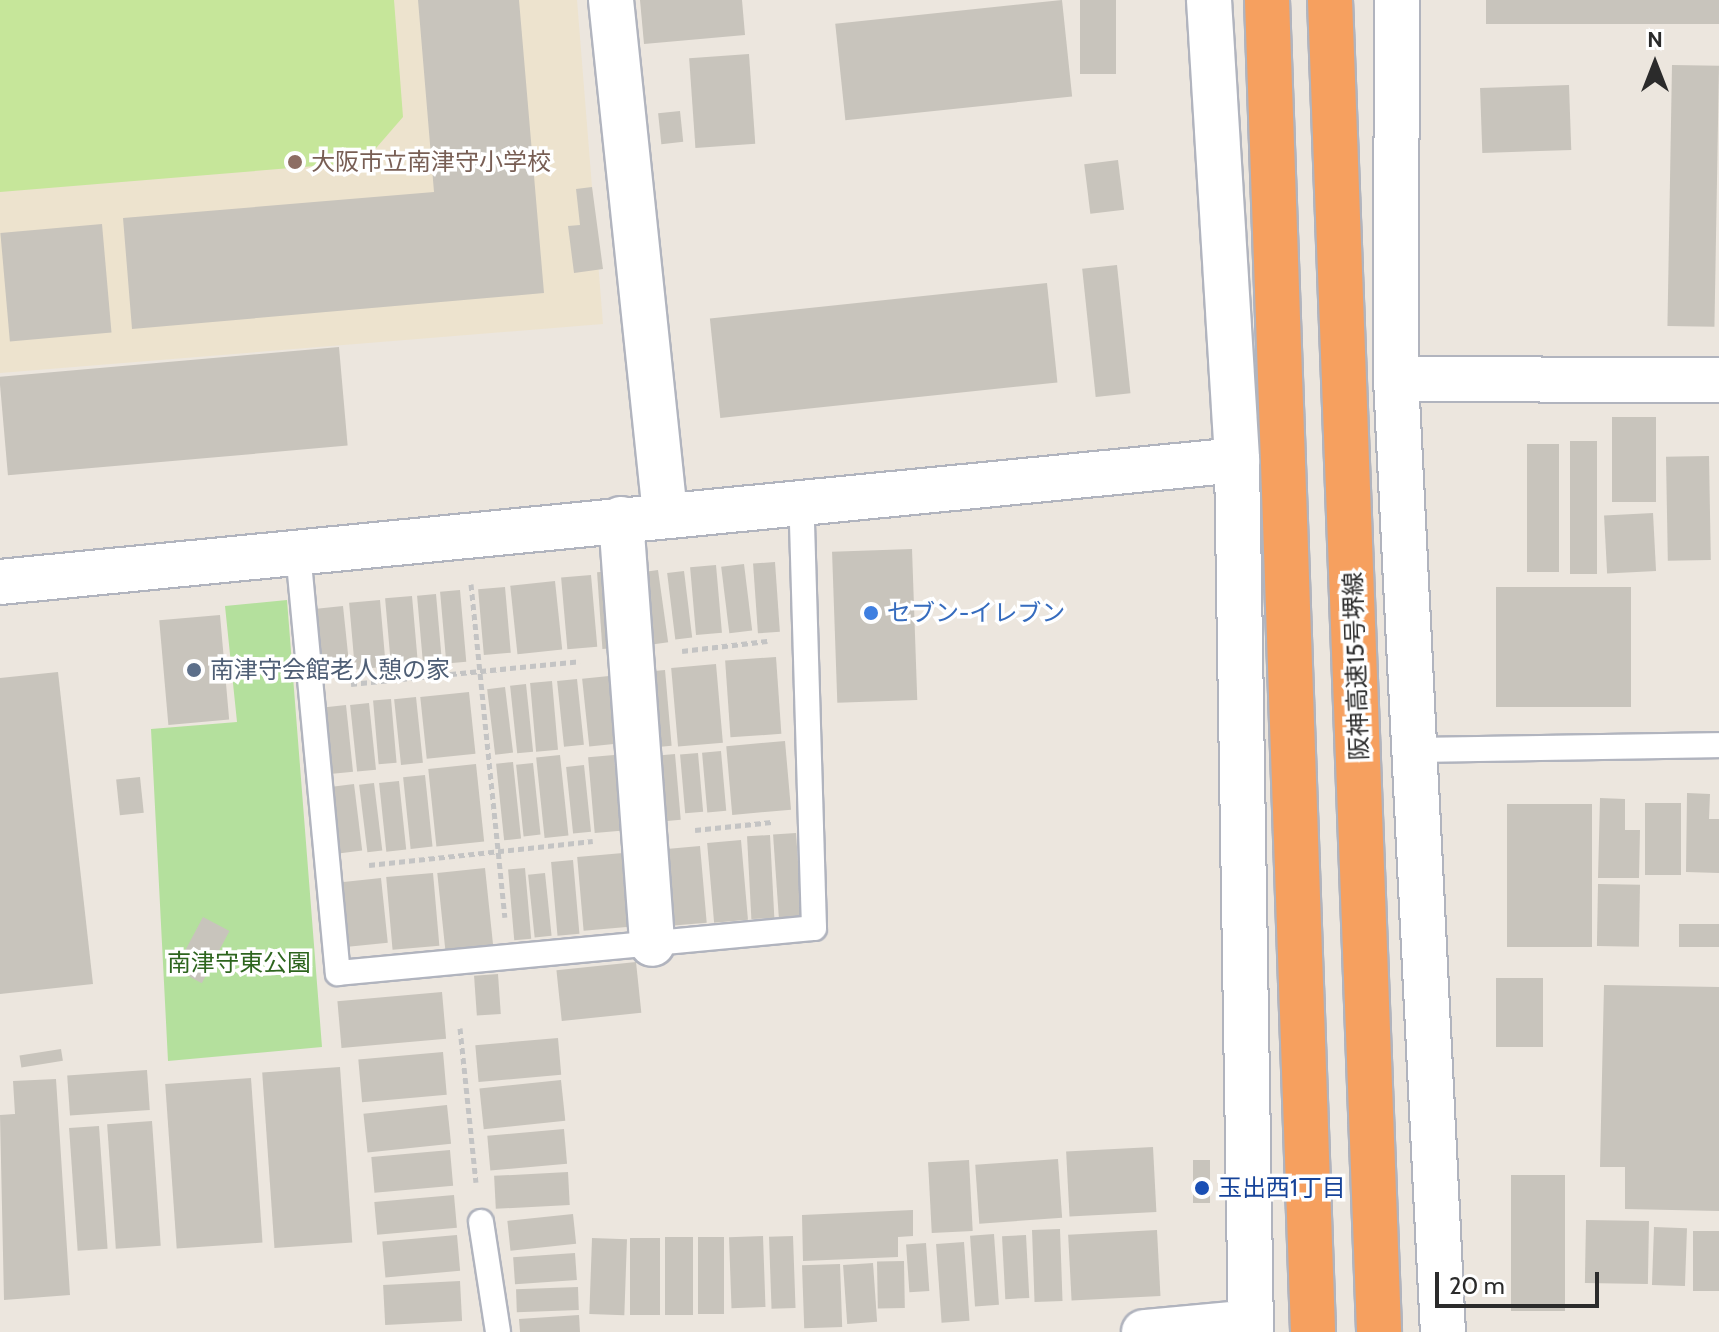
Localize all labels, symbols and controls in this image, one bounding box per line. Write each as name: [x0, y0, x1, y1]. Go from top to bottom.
north arrow: [1615, 24, 1695, 104]
text: N: [1647, 26, 1663, 53]
place label: 大阪市立南津守小学校: [311, 148, 551, 176]
marker: 大阪市立南津守小学校: [286, 153, 304, 171]
street label: 阪神高速15号堺線: [1338, 571, 1374, 761]
place label: セブン-イレブン: [887, 599, 1065, 627]
marker: セブン-イレブン: [862, 604, 880, 622]
place label: 南津守会館老人憩の家: [210, 656, 450, 684]
marker: 南津守会館老人憩の家: [185, 661, 203, 679]
park label: 南津守東公園: [167, 949, 311, 977]
place label: 玉出西1丁目: [1218, 1174, 1346, 1202]
marker: 玉出西1丁目: [1193, 1179, 1211, 1197]
scale bar: [1439, 1256, 1603, 1306]
text: 20 m: [1449, 1271, 1505, 1300]

